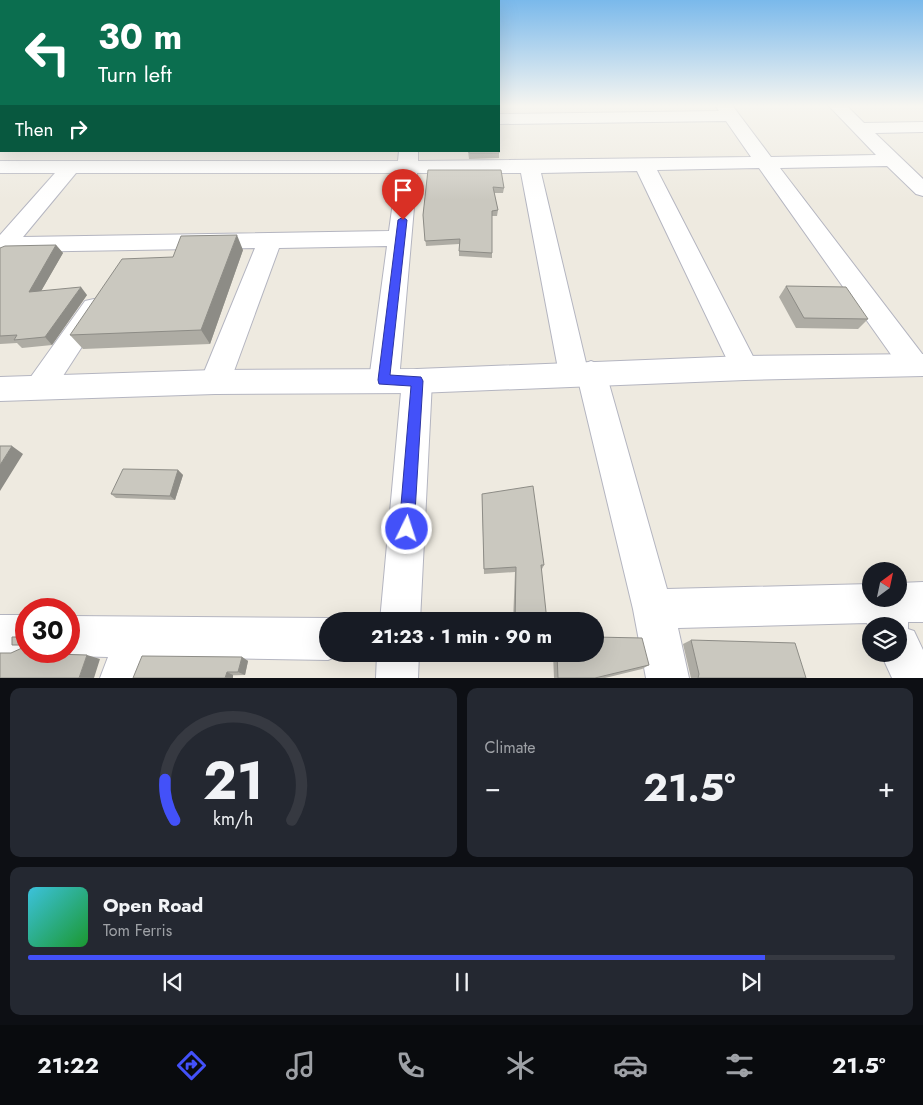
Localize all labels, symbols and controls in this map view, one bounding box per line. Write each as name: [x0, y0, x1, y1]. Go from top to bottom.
text: 30 m: [98, 12, 182, 62]
icon: left: [15, 20, 80, 85]
text: Turn left: [98, 58, 172, 90]
icon: right: [64, 115, 92, 143]
text: Then: [15, 116, 54, 143]
pin: [382, 169, 424, 220]
icon: arrive: [389, 176, 417, 204]
position arrow: [380, 502, 432, 554]
north arrow: [862, 562, 908, 608]
map controls: [862, 562, 907, 662]
speed limit sign: 30: [15, 598, 80, 663]
button: layers: [862, 617, 907, 662]
text: 21:23 · 1 min · 90 m: [371, 623, 552, 650]
text: Climate: [485, 736, 536, 759]
text: 21: [203, 743, 264, 819]
text: 21.5°: [643, 760, 736, 815]
text: −: [485, 767, 501, 808]
text: +: [878, 767, 895, 808]
text: km/h: [213, 806, 253, 832]
text: Open Road: [103, 892, 203, 919]
text: Tom Ferris: [103, 919, 172, 942]
icon: previous: [159, 968, 187, 996]
icon: pause: [448, 968, 476, 996]
icon: next: [737, 968, 765, 996]
icon: directions: [174, 1048, 209, 1083]
icon: music: [283, 1048, 318, 1083]
icon: phone: [393, 1048, 428, 1083]
icon: climate: [503, 1048, 538, 1083]
icon: car: [613, 1048, 648, 1083]
icon: filters: [722, 1048, 757, 1083]
text: 21:22: [37, 1049, 99, 1081]
text: 21.5°: [832, 1049, 886, 1081]

